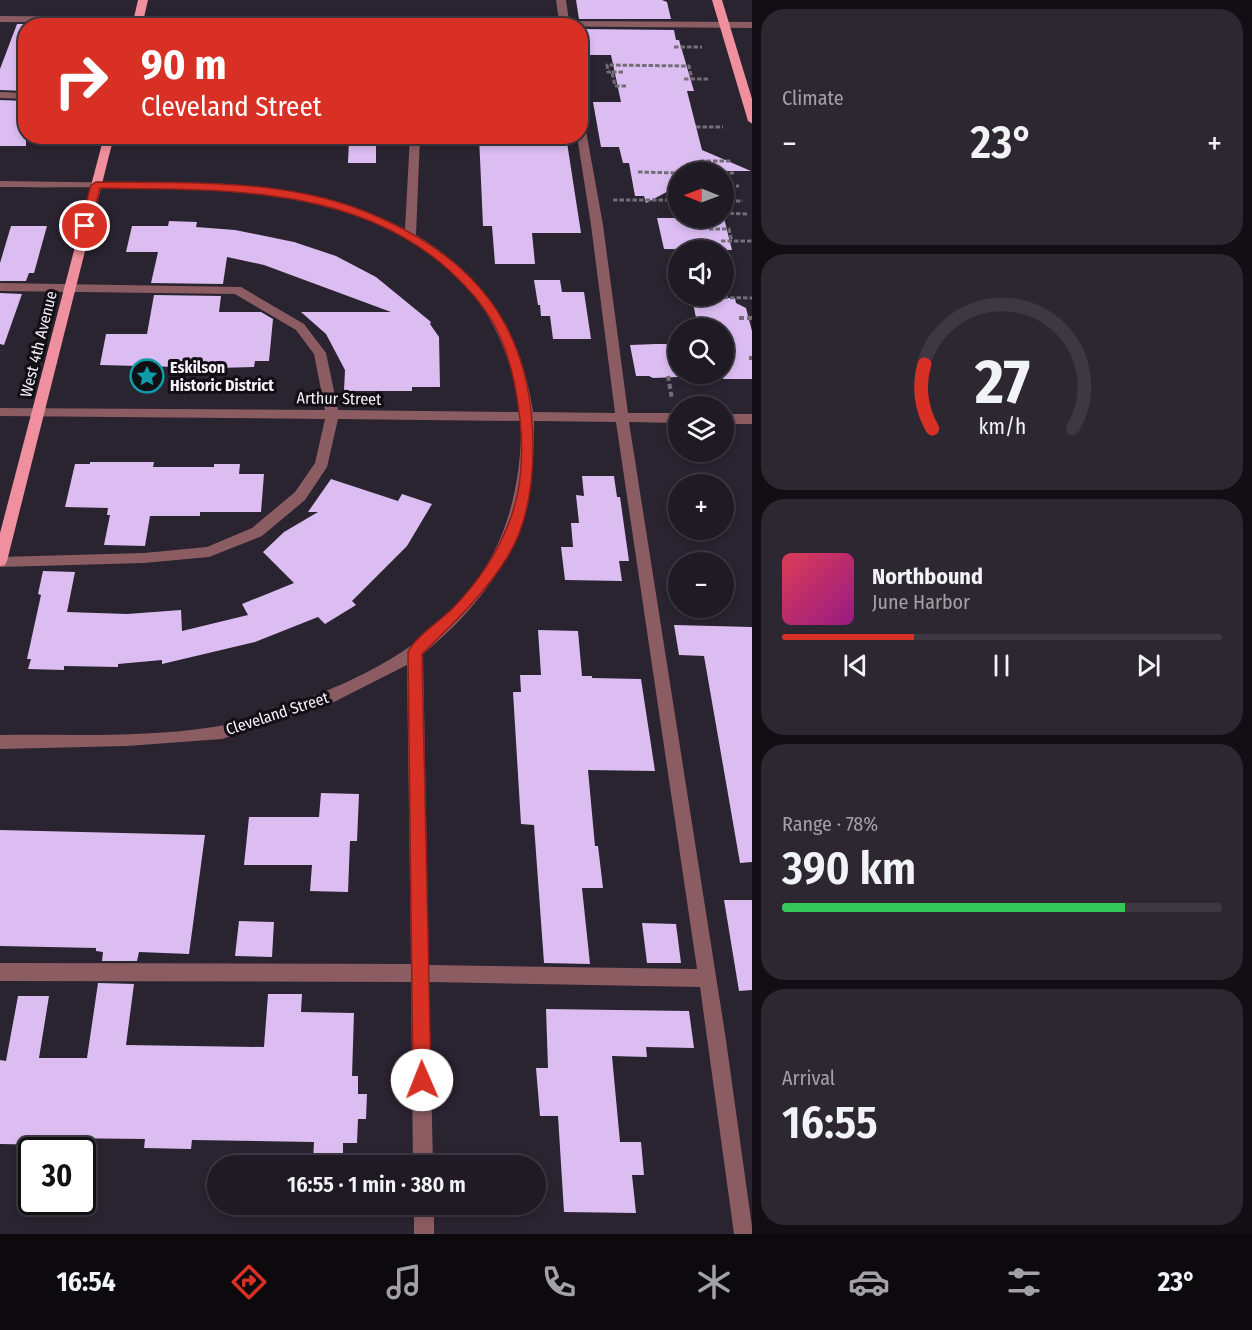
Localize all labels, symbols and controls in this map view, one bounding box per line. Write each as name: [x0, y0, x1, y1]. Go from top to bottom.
text: 90 m: [141, 40, 226, 90]
icon: right: [42, 42, 120, 120]
text: Climate: [782, 86, 844, 110]
text: Cleveland Street: [141, 91, 322, 123]
text: 23°: [971, 116, 1033, 170]
text: −: [782, 124, 797, 164]
text: +: [1207, 124, 1222, 164]
north arrow: [668, 162, 734, 228]
map controls: [668, 162, 734, 618]
pin: [59, 200, 110, 251]
icon: arrive: [68, 209, 101, 242]
button: sound: [668, 240, 734, 306]
street label: West 4th Avenue: [16, 289, 61, 399]
button: search: [668, 318, 734, 384]
text: 27: [973, 345, 1030, 420]
place icon: Eskilson Historic District: [129, 358, 165, 394]
place label: Eskilson Historic District: [170, 358, 274, 395]
street label: Arthur Street: [296, 388, 382, 409]
button: layers: [668, 396, 734, 462]
text: km/h: [978, 414, 1026, 440]
button: +: [668, 474, 734, 540]
button: −: [668, 552, 734, 618]
text: Northbound: [872, 563, 983, 590]
text: June Harbor: [872, 590, 970, 614]
icon: previous: [839, 649, 872, 682]
icon: pause: [985, 649, 1018, 682]
icon: next: [1132, 649, 1165, 682]
street label: Cleveland Street: [223, 688, 332, 739]
text: Range · 78%: [782, 812, 878, 836]
text: 390 km: [782, 842, 916, 896]
position arrow: [390, 1048, 454, 1112]
text: Arrival: [782, 1066, 835, 1090]
text: 16:55: [782, 1096, 878, 1150]
speed limit sign: 30: [18, 1137, 96, 1215]
text: 16:55 · 1 min · 380 m: [287, 1171, 466, 1198]
icon: directions: [228, 1261, 270, 1303]
icon: music: [383, 1261, 425, 1303]
icon: phone: [538, 1261, 580, 1303]
icon: climate: [693, 1261, 735, 1303]
icon: car: [848, 1261, 890, 1303]
icon: filters: [1003, 1261, 1045, 1303]
text: 16:54: [56, 1266, 116, 1298]
text: 23°: [1158, 1266, 1196, 1298]

